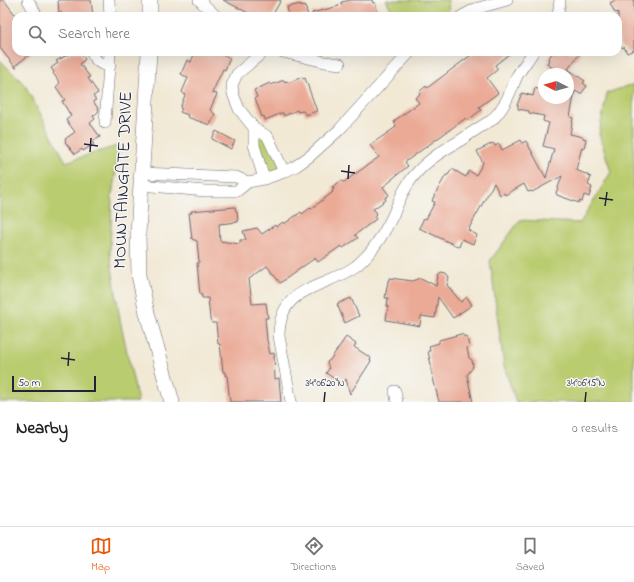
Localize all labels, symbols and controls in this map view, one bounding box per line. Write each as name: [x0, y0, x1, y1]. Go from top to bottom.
search box: [12, 12, 622, 56]
icon: search: [26, 23, 48, 45]
text: Search here: [58, 23, 130, 45]
north arrow: [538, 68, 574, 104]
street label: MOUNTAINGATE DRIVE: [108, 91, 140, 269]
scale bar: [12, 374, 96, 393]
text: 50 m: [18, 375, 40, 391]
text: 34°06'20"N: [305, 376, 345, 391]
text: 34°06'15"N: [567, 376, 606, 391]
text: Nearby: [16, 416, 68, 441]
text: 0 results: [572, 419, 618, 438]
tab: Map: [90, 535, 112, 575]
tab: Directions: [291, 535, 336, 575]
tab: Saved: [516, 535, 544, 575]

